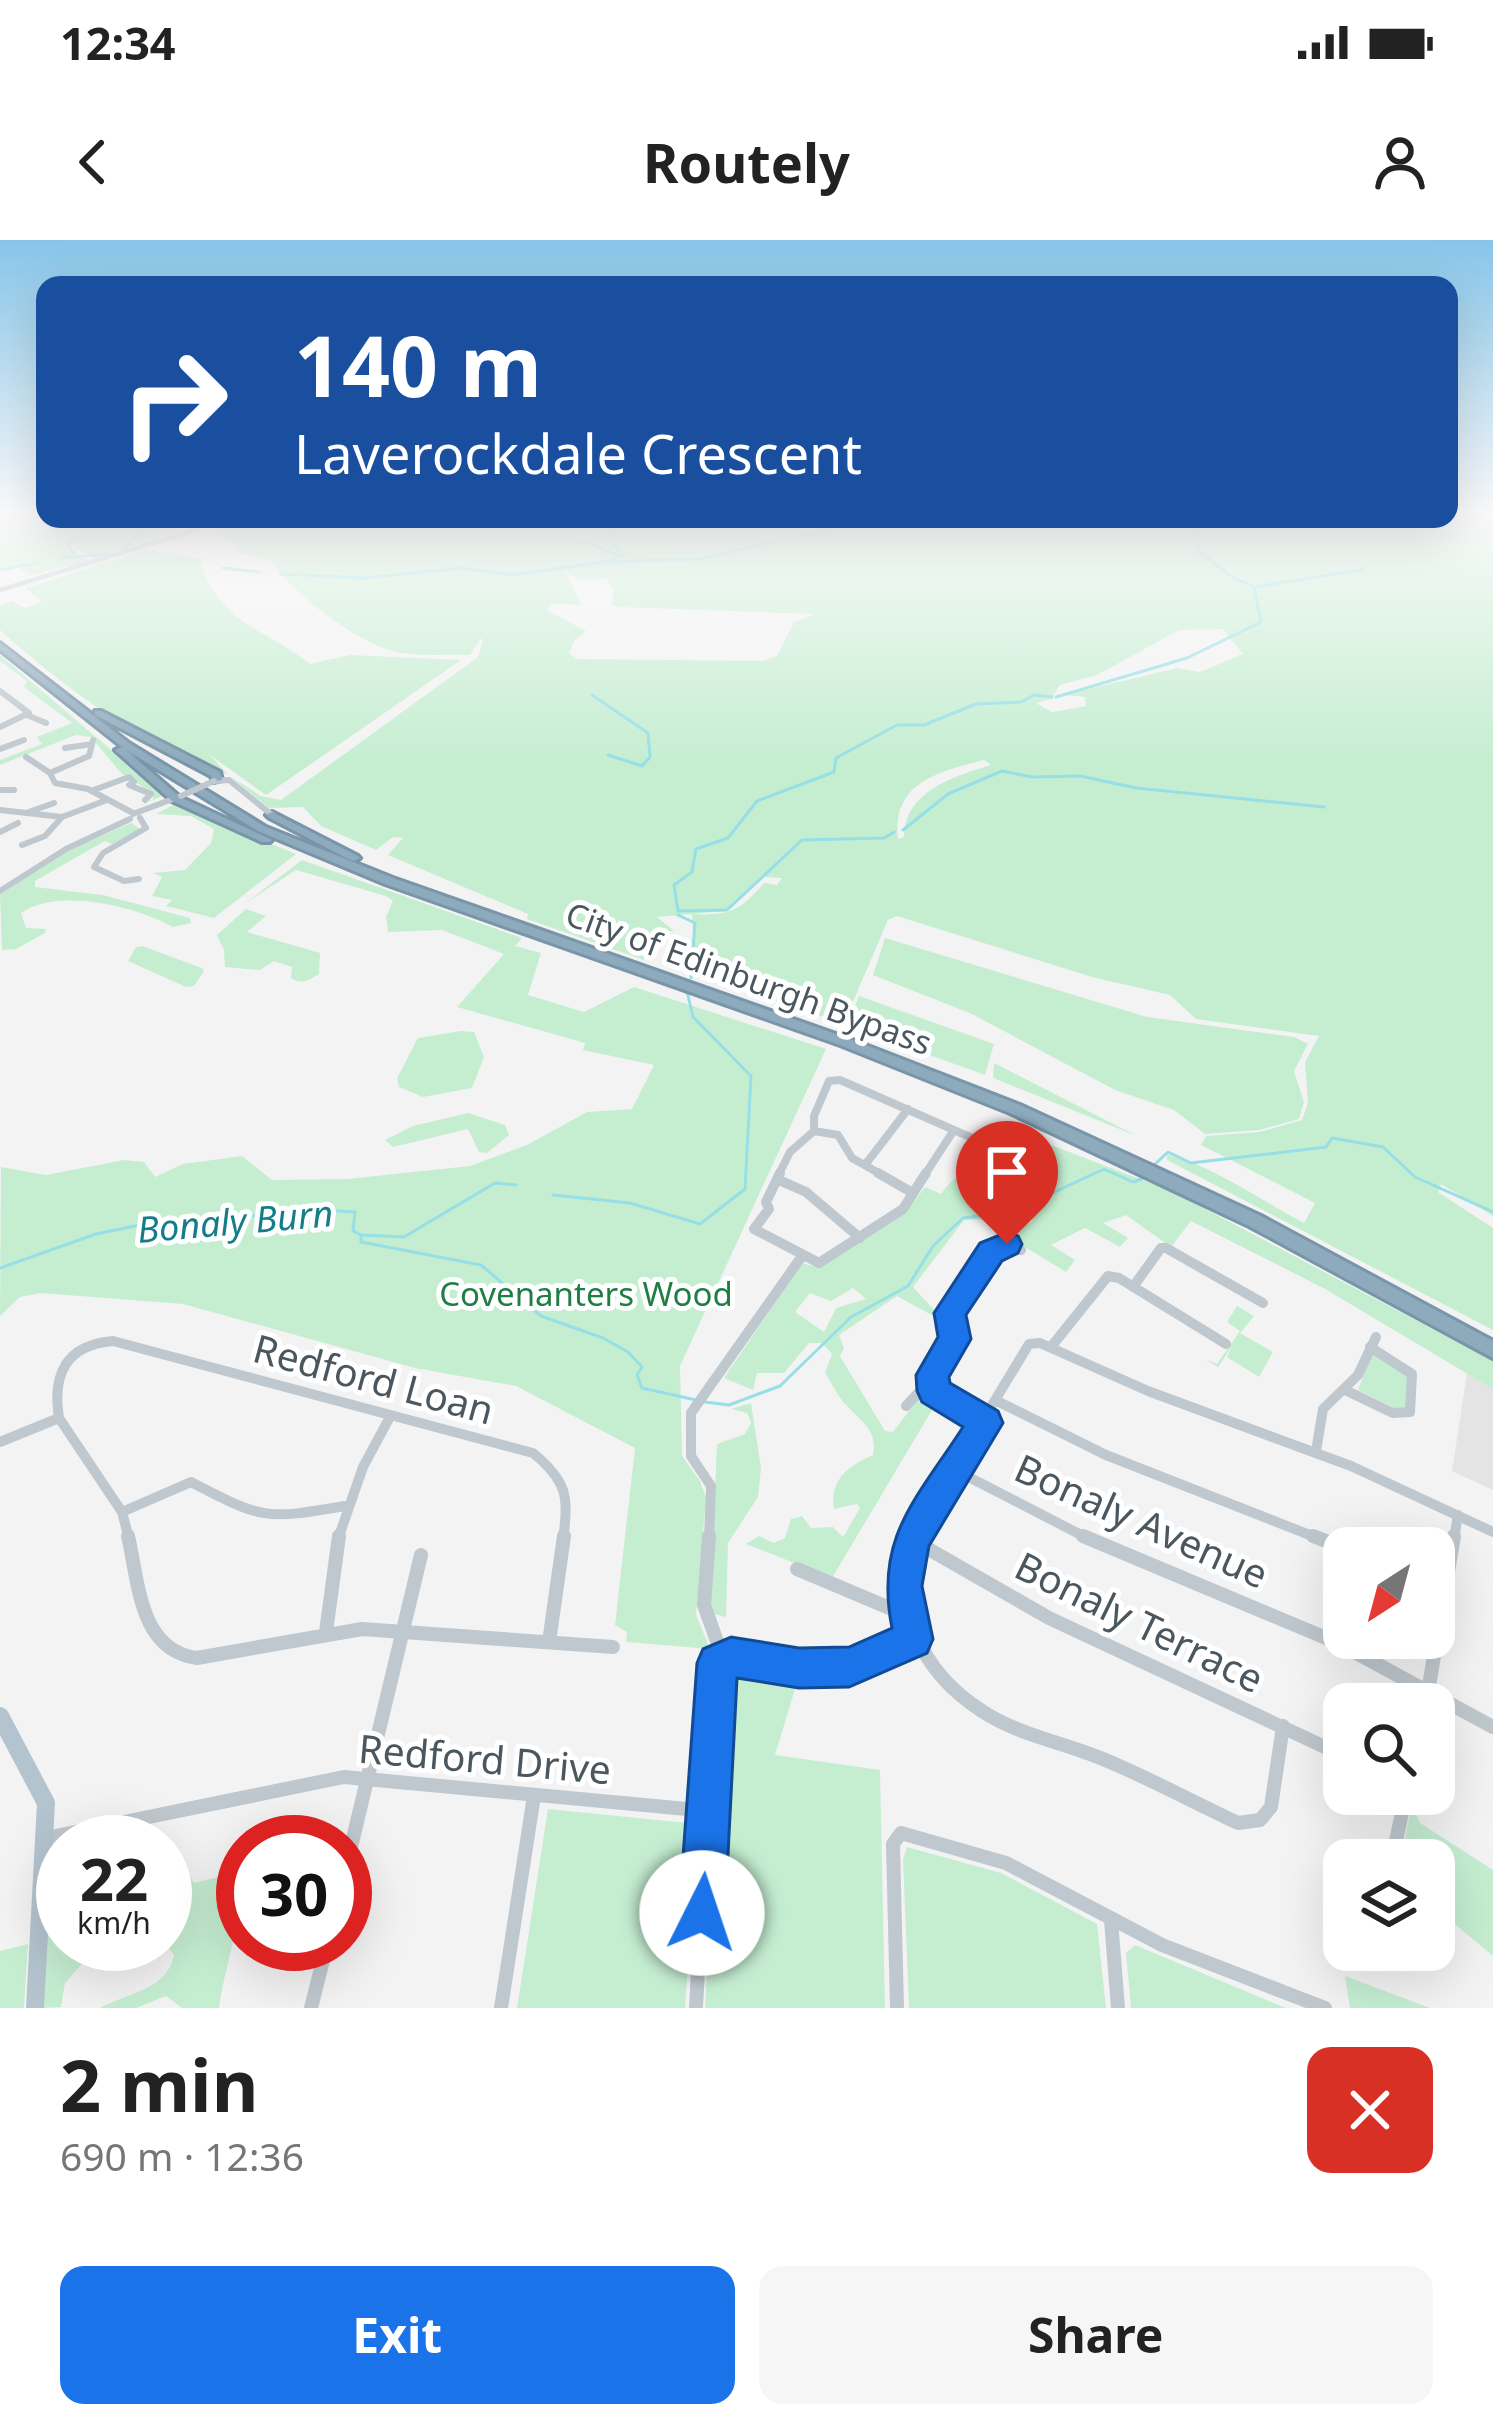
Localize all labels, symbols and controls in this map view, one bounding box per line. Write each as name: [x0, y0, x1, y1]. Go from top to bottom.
text: 12:34: [60, 12, 176, 73]
text: Routely: [643, 125, 850, 199]
icon: back: [60, 129, 126, 195]
icon: person: [1367, 129, 1433, 195]
text: 140 m: [294, 307, 542, 422]
icon: right: [96, 324, 252, 480]
text: Laverockdale Crescent: [294, 416, 862, 490]
street label: City of Edinburgh Bypass: [560, 891, 938, 1065]
pin: [956, 1121, 1058, 1244]
icon: arrive: [974, 1139, 1040, 1205]
water label: Bonaly Burn: [135, 1188, 335, 1254]
park label: Covenanters Wood: [439, 1271, 733, 1316]
street label: Redford Loan: [248, 1320, 500, 1436]
street label: Bonaly Avenue: [1007, 1440, 1277, 1600]
north arrow: [1323, 1527, 1455, 1659]
map controls: [1323, 1527, 1455, 1971]
street label: Bonaly Terrace: [1007, 1538, 1273, 1704]
button: search: [1323, 1683, 1455, 1815]
street label: Redford Drive: [357, 1721, 613, 1795]
speed limit sign: 30: [216, 1815, 372, 1971]
text: 22: [80, 1837, 148, 1919]
button: layers: [1323, 1839, 1455, 1971]
position arrow: [639, 1850, 765, 1976]
text: km/h: [77, 1902, 151, 1943]
text: 2 min: [60, 2035, 258, 2133]
button: close: [1307, 2047, 1433, 2173]
text: 690 m · 12:36: [60, 2129, 304, 2182]
button: Exit: [60, 2266, 735, 2404]
button: Share: [759, 2266, 1433, 2404]

